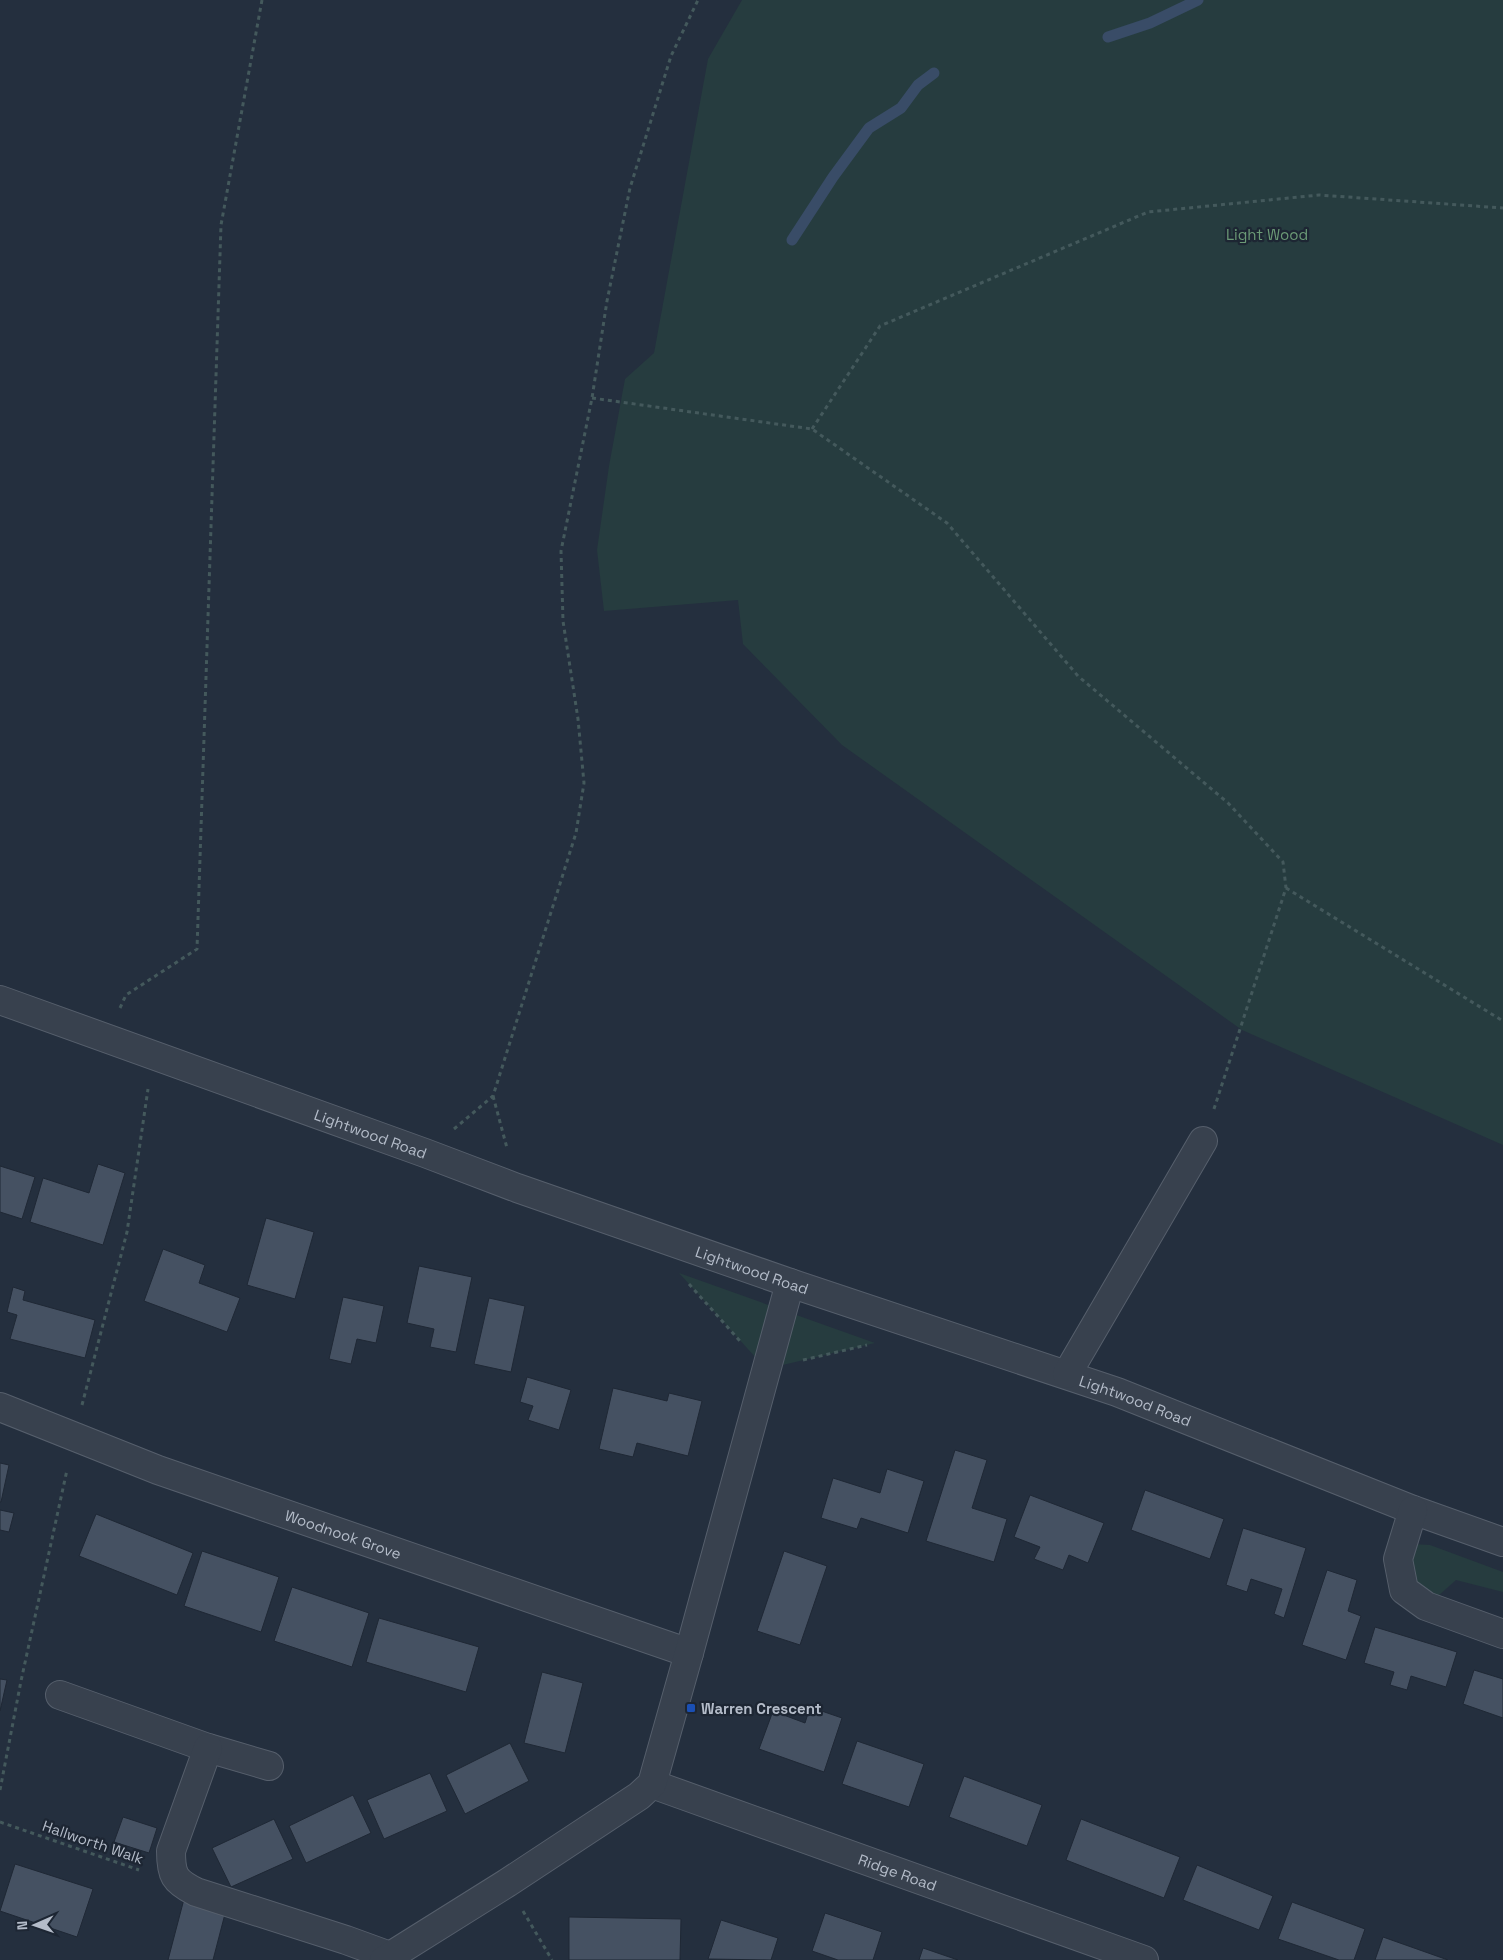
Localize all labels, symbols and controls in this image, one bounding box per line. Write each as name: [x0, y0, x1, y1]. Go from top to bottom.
park label: Light Wood: [1226, 225, 1308, 244]
street label: Lightwood Road: [312, 1104, 430, 1162]
street label: Lightwood Road: [693, 1241, 811, 1298]
street label: Lightwood Road: [1077, 1371, 1194, 1430]
street label: Woodnook Grove: [283, 1505, 404, 1563]
place label: Warren Crescent: [701, 1699, 822, 1718]
marker: Warren Crescent: [685, 1702, 697, 1714]
street label: Hallworth Walk: [40, 1816, 146, 1868]
street label: Ridge Road: [856, 1849, 940, 1895]
north arrow: [10, 1900, 60, 1950]
text: N: [13, 1920, 31, 1930]

